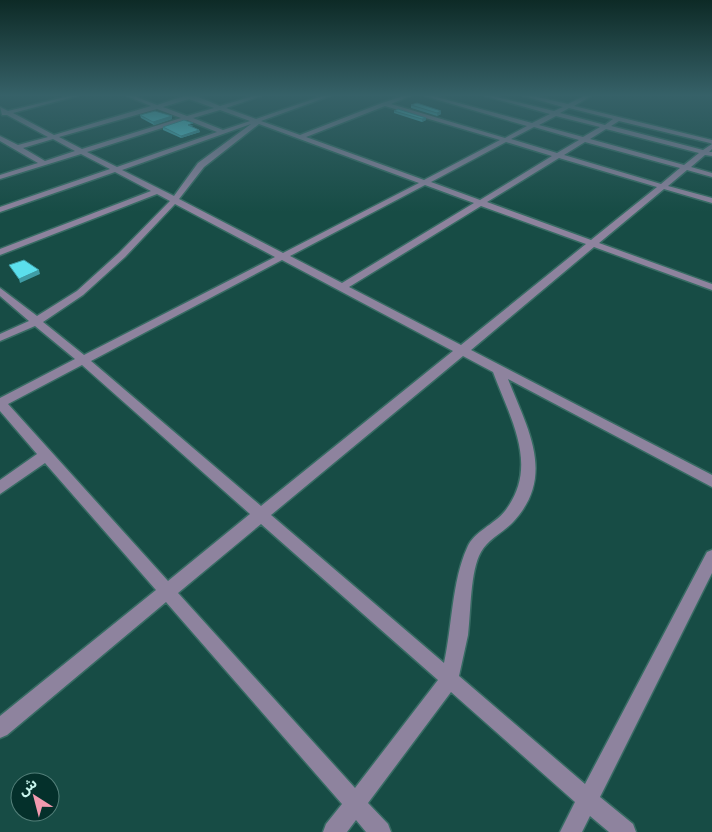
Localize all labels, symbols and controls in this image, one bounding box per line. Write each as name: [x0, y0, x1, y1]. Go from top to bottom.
north arrow: [10, 772, 60, 822]
text: ش: [15, 774, 40, 799]

